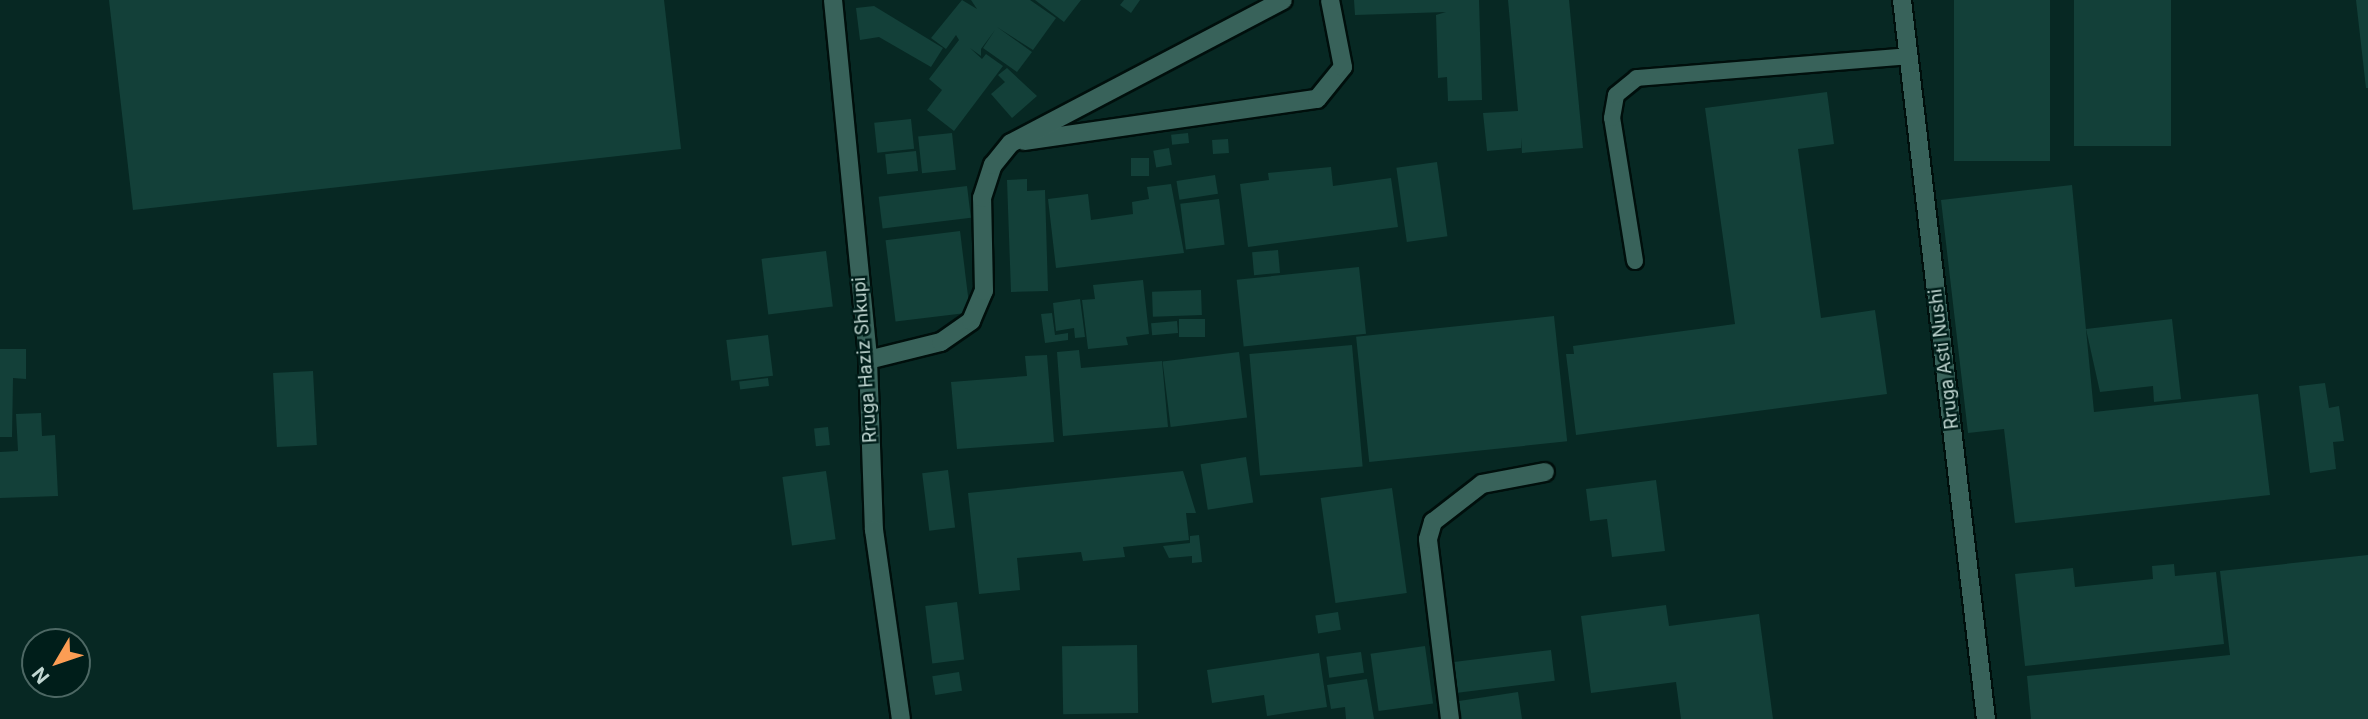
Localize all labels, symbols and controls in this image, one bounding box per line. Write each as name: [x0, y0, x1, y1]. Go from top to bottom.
street label: Rruga Haziz Shkupi: [848, 276, 882, 444]
street label: Rruga Asti Nushi: [1925, 288, 1963, 430]
north arrow: [21, 628, 91, 698]
text: N: [27, 662, 54, 688]

